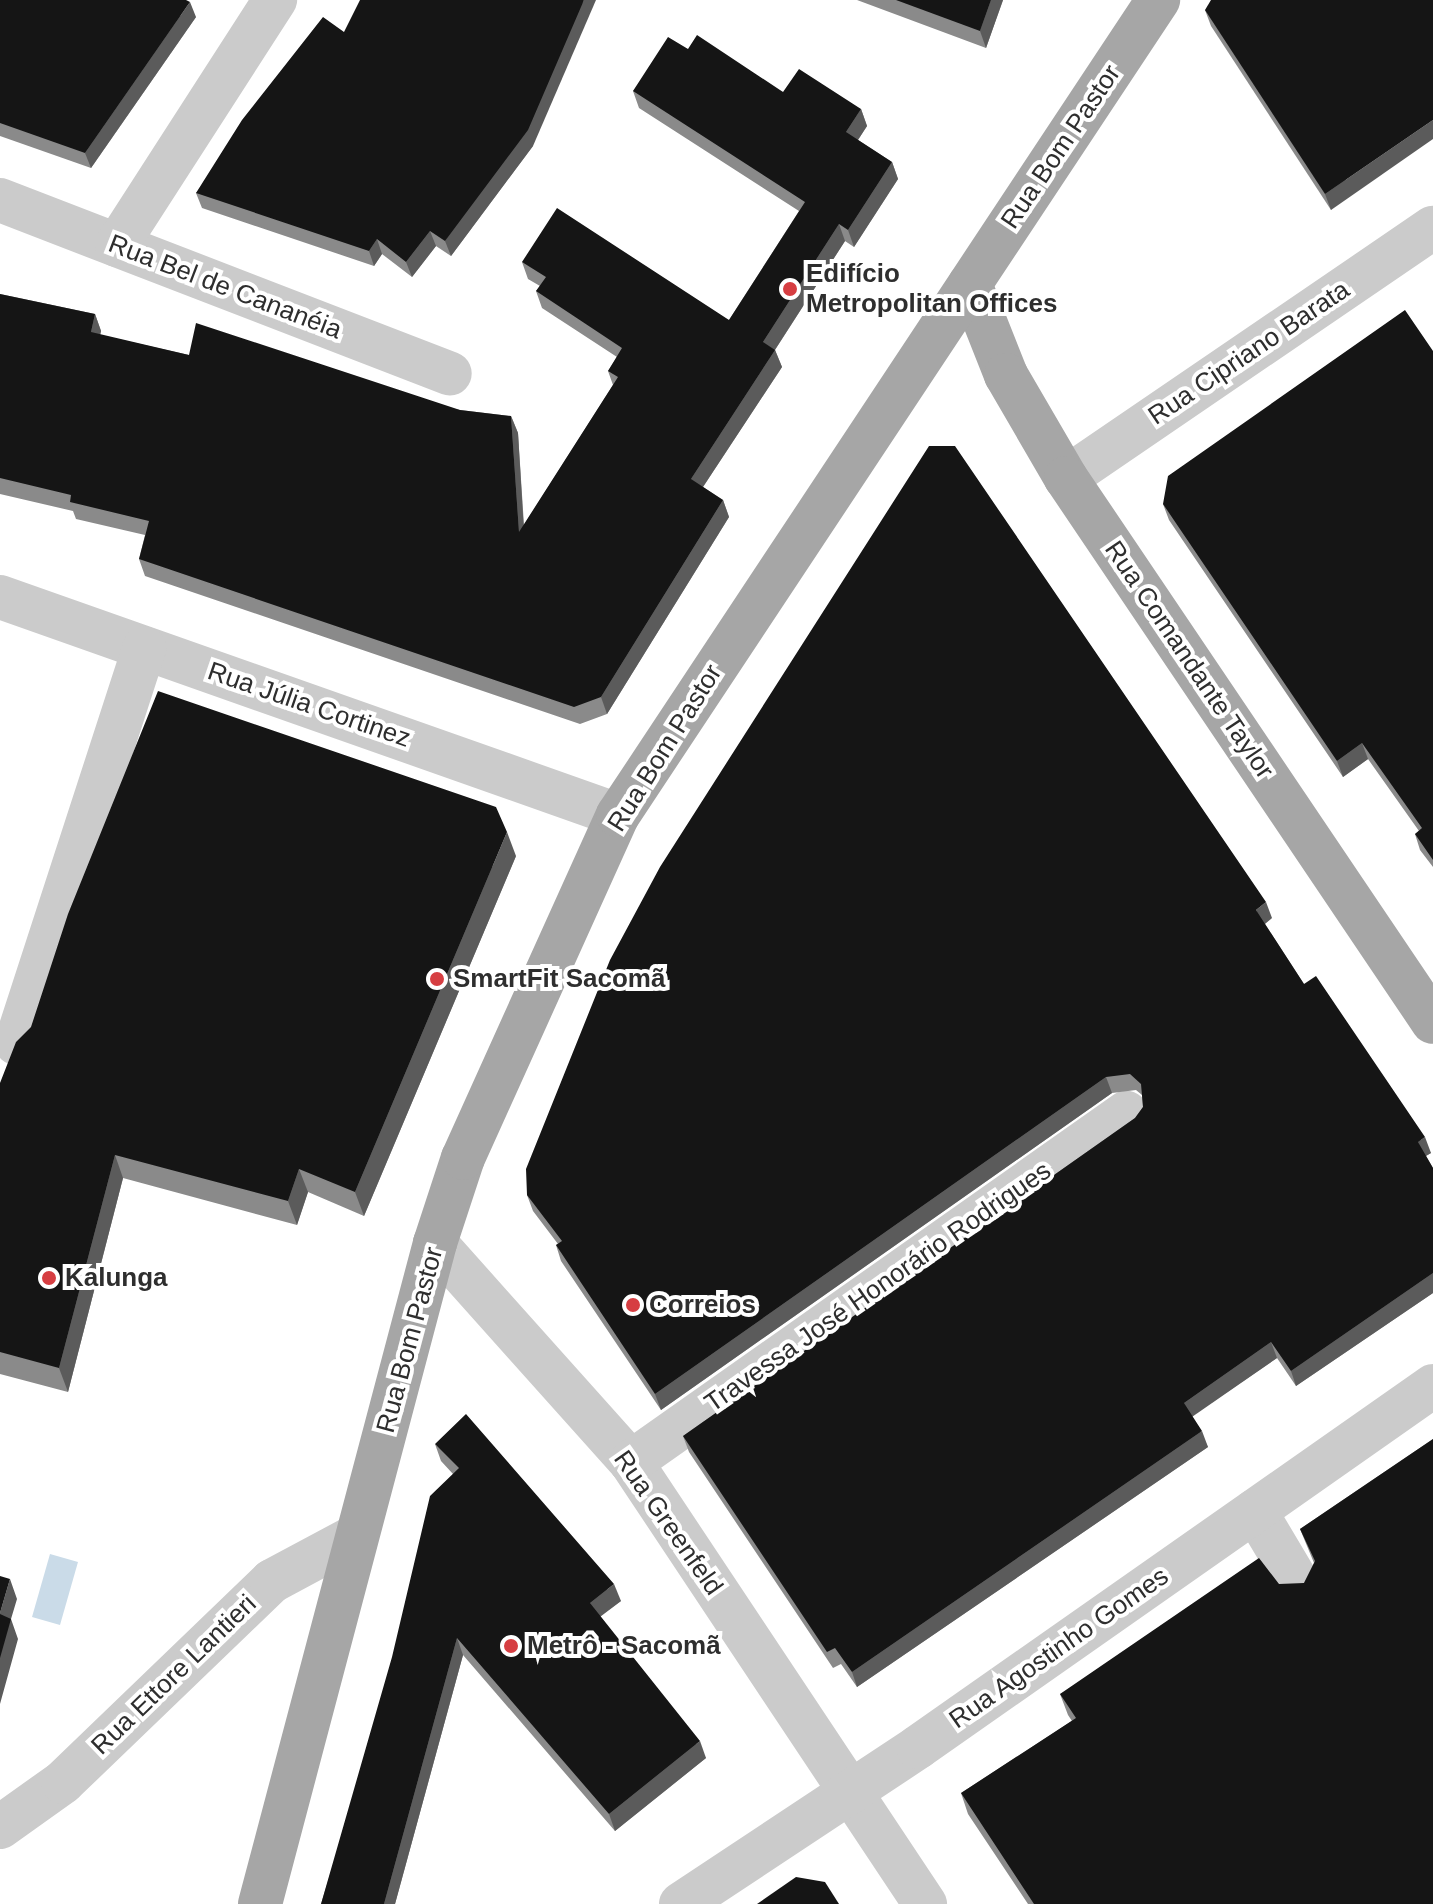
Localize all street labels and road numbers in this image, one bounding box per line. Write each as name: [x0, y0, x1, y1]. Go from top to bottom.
street label: Rua Bom Pastor: [995, 59, 1127, 235]
street label: Rua Bel de Cananéia: [104, 228, 346, 346]
street label: Rua Cipriano Barata: [1143, 274, 1355, 432]
street label: Rua Comandante Taylor: [1098, 535, 1280, 785]
street label: Rua Júlia Cortinez: [203, 656, 415, 754]
street label: Rua Bom Pastor: [601, 659, 729, 837]
street label: Travessa José Honorário Rodrigues: [699, 1155, 1057, 1419]
street label: Rua Bom Pastor: [370, 1244, 450, 1436]
street label: Rua Greenfeld: [607, 1445, 729, 1601]
street label: Rua Agostinho Gomes: [943, 1560, 1175, 1736]
street label: Rua Ettore Lantieri: [85, 1588, 263, 1762]

